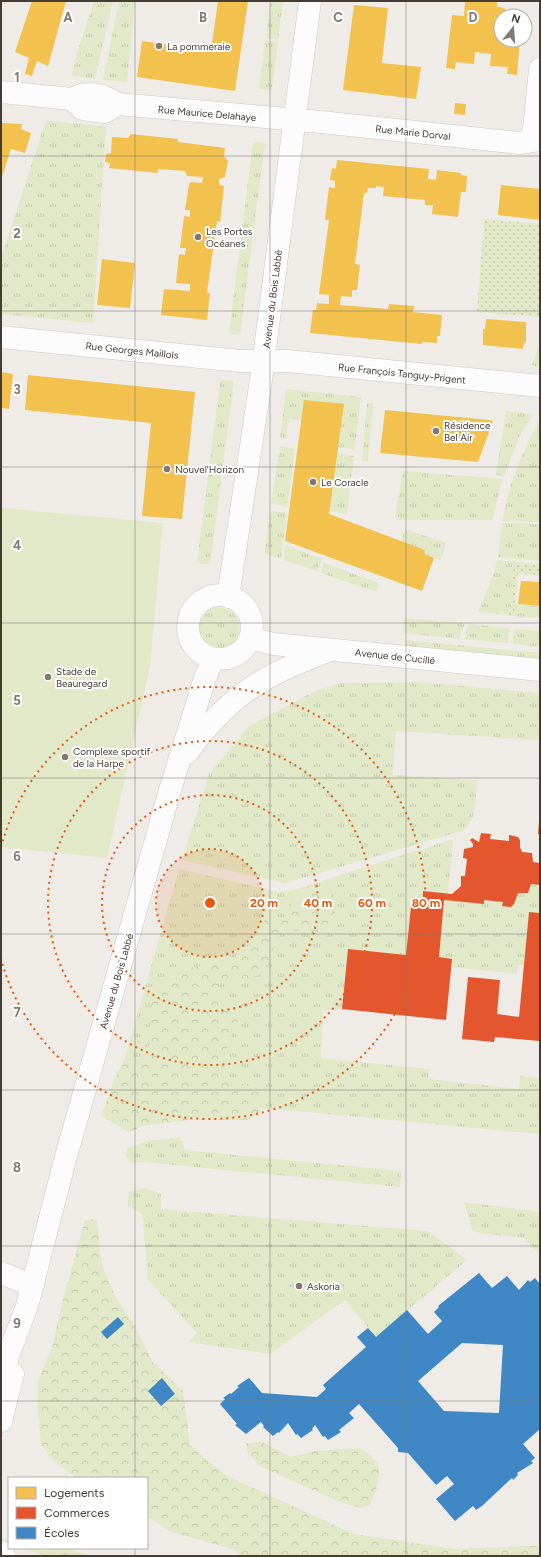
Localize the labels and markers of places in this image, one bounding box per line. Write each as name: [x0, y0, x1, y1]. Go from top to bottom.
place label: La pommeraie: [167, 40, 231, 53]
marker: La pommeraie: [154, 41, 164, 51]
place label: Les Portes Océanes: [206, 225, 253, 250]
marker: Les Portes Océanes: [193, 232, 203, 242]
place label: Résidence Bel Air: [444, 419, 491, 444]
marker: Résidence Bel Air: [431, 426, 441, 436]
place label: Nouvel'Horizon: [175, 463, 245, 476]
marker: Nouvel'Horizon: [162, 464, 172, 474]
place label: Le Coracle: [321, 476, 369, 489]
marker: Le Coracle: [308, 477, 318, 487]
place label: Stade de Beauregard: [56, 665, 107, 690]
marker: Stade de Beauregard: [43, 672, 53, 682]
place label: Complexe sportif de la Harpe: [73, 745, 151, 770]
marker: Complexe sportif de la Harpe: [60, 752, 70, 762]
centre of rings: [203, 896, 217, 910]
place label: Askoria: [307, 1280, 340, 1293]
marker: Askoria: [294, 1281, 304, 1291]

